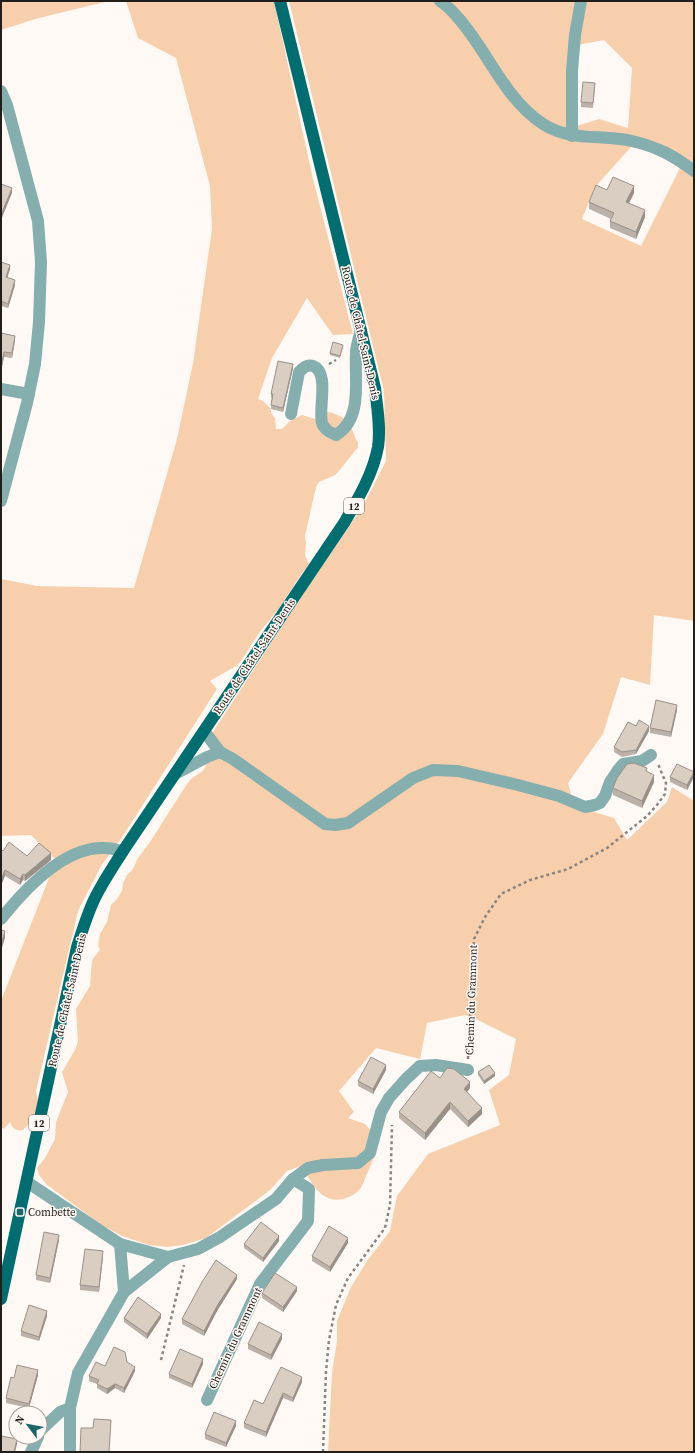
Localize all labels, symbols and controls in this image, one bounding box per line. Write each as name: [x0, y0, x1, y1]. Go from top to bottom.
street label: Route de Châtel-Saint-Denis: [338, 265, 383, 402]
road number: 12: [344, 498, 364, 514]
street label: Route de Châtel-Saint-Denis: [210, 595, 299, 717]
street label: Route de Châtel-Saint-Denis: [45, 932, 90, 1068]
street label: Chemin du Grammont: [462, 944, 481, 1055]
road number: 12: [29, 1115, 49, 1131]
place label: Combette: [28, 1205, 76, 1220]
marker: Combette: [15, 1207, 25, 1217]
street label: Chemin du Grammont: [205, 1285, 266, 1391]
north arrow: [8, 1405, 48, 1445]
text: N: [11, 1413, 28, 1427]

